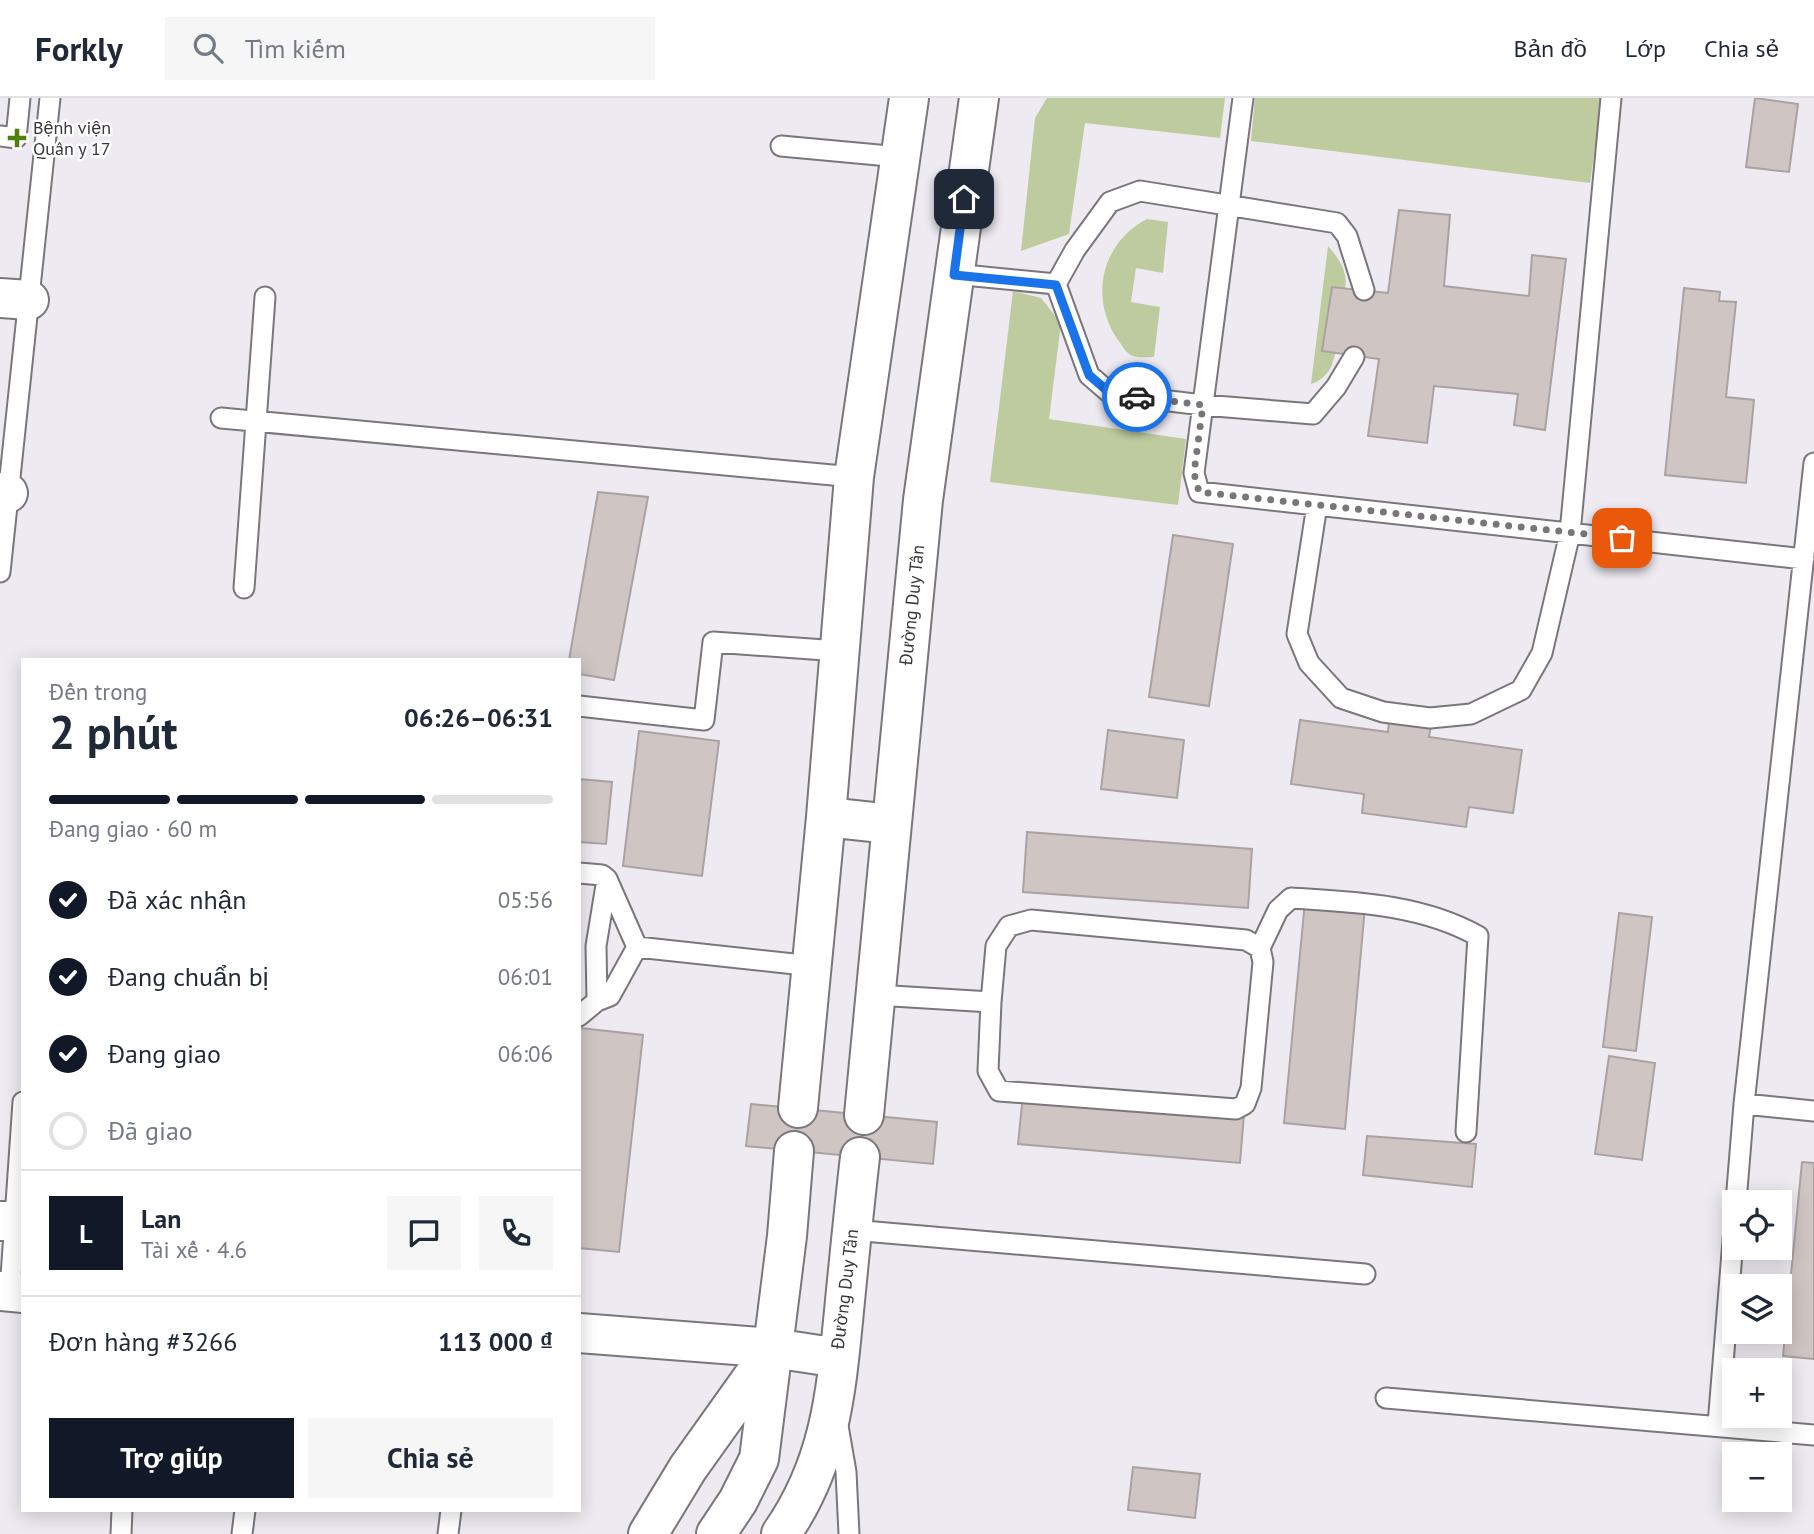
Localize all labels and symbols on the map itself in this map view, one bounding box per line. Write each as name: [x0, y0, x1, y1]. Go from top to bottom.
place label: Bệnh viện Quân y 17: [33, 116, 111, 160]
marker: Bệnh viện Quân y 17: [7, 128, 27, 148]
pin: [934, 169, 994, 229]
courier: [1102, 362, 1172, 432]
pin: [1592, 508, 1652, 568]
street label: Đường Duy Tân: [894, 544, 929, 667]
street label: Đường Duy Tân: [826, 1228, 863, 1351]

